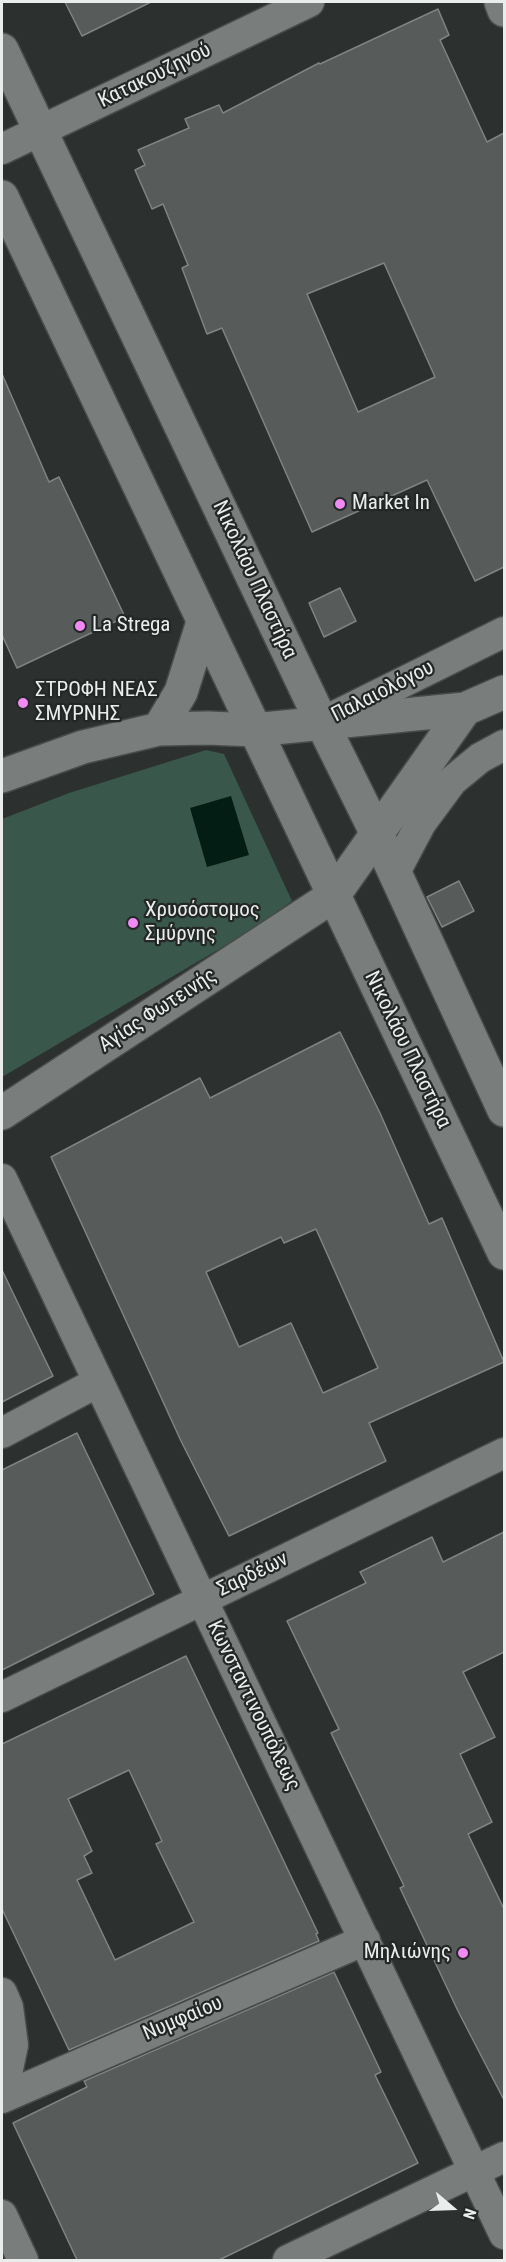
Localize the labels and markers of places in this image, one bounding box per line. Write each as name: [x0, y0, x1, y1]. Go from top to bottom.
place label: Market In: [352, 491, 430, 517]
marker: Market In: [333, 497, 347, 511]
place label: La Strega: [92, 613, 170, 639]
marker: La Strega: [73, 619, 87, 633]
place label: ΣΤΡΟΦΗ ΝΕΑΣ ΣΜΥΡΝΗΣ: [35, 678, 158, 728]
marker: ΣΤΡΟΦΗ ΝΕΑΣ ΣΜΥΡΝΗΣ: [16, 696, 30, 710]
place label: Χρυσόστομος Σμύρνης: [145, 898, 260, 948]
marker: Χρυσόστομος Σμύρνης: [126, 916, 140, 930]
place label: Μηλιώνης: [364, 1940, 451, 1966]
marker: Μηλιώνης: [456, 1946, 470, 1960]

